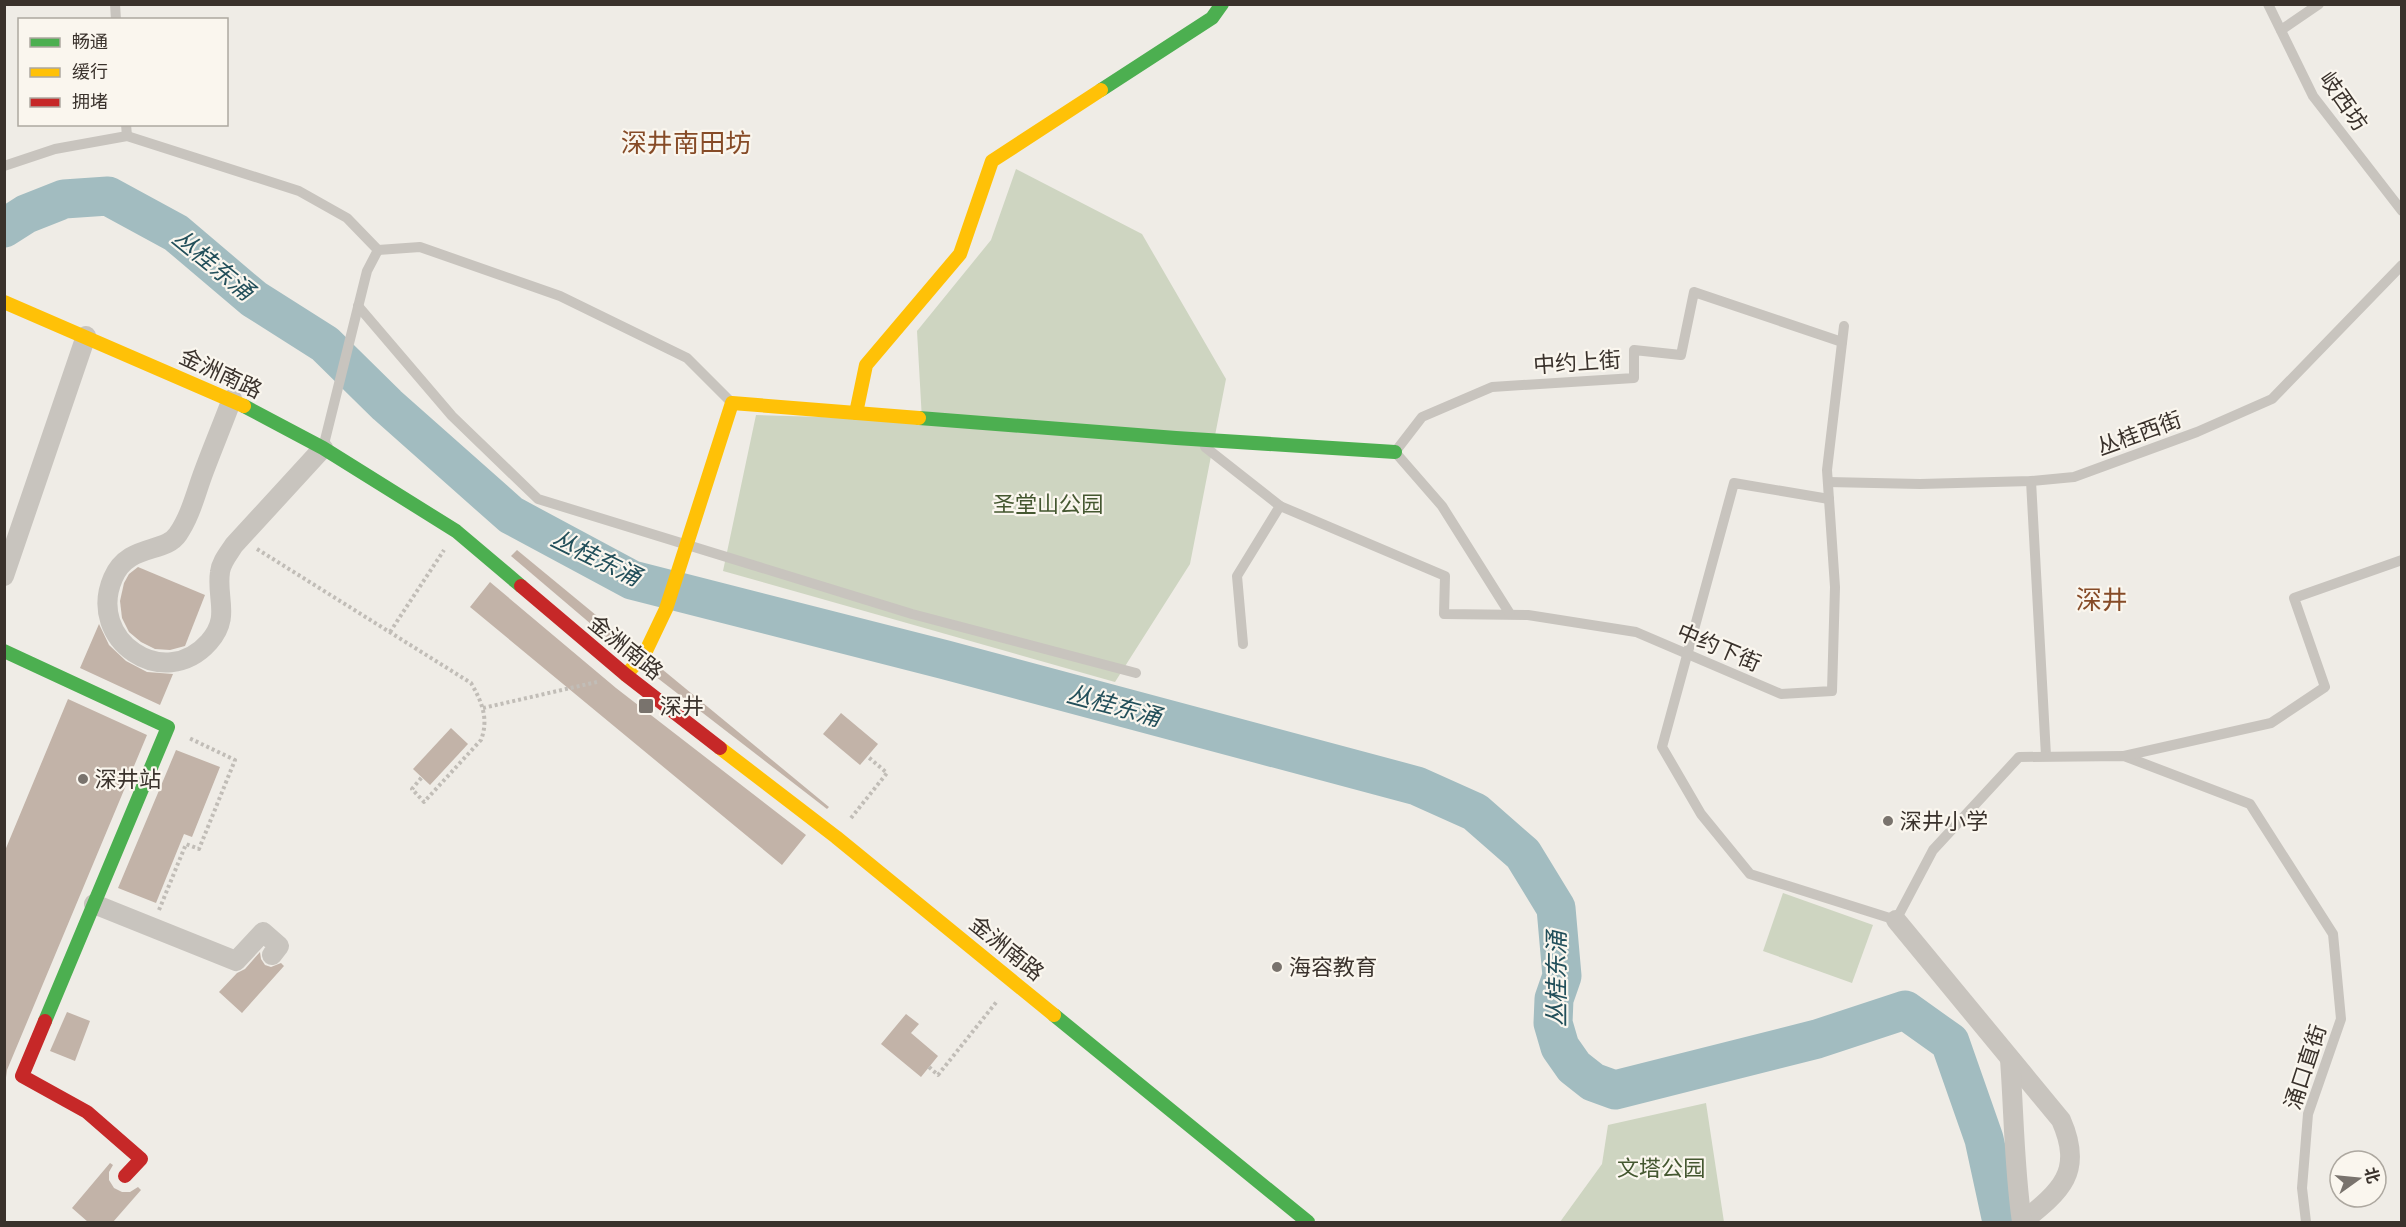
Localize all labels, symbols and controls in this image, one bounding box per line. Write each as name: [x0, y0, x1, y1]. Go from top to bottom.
legend: [18, 18, 228, 126]
text: 畅通: [72, 30, 108, 53]
text: 缓行: [72, 60, 108, 83]
street label: 岐西坊: [2314, 66, 2374, 136]
text: 拥堵: [72, 90, 108, 113]
district label: 深井南田坊: [621, 126, 751, 159]
water label: 丛桂东涌: [167, 222, 263, 308]
street label: 金洲南路: [175, 342, 267, 404]
street label: 中约上街: [1532, 345, 1622, 379]
street label: 丛桂西街: [2093, 405, 2185, 461]
park label: 圣堂山公园: [993, 490, 1103, 518]
water label: 丛桂东涌: [547, 523, 649, 593]
district label: 深井: [2076, 583, 2128, 616]
street label: 金洲南路: [583, 608, 669, 686]
street label: 中约下街: [1673, 617, 1765, 677]
water label: 丛桂东涌: [1064, 678, 1167, 733]
place label: 深井: [660, 692, 704, 720]
marker: 深井: [637, 697, 655, 715]
place label: 深井站: [95, 765, 161, 793]
marker: 深井站: [76, 772, 90, 786]
place label: 深井小学: [1900, 807, 1988, 835]
marker: 深井小学: [1881, 814, 1895, 828]
street label: 金洲南路: [964, 909, 1050, 987]
water label: 丛桂东涌: [1541, 928, 1571, 1027]
place label: 海容教育: [1289, 953, 1377, 981]
marker: 海容教育: [1270, 960, 1284, 974]
street label: 涌口直街: [2278, 1021, 2332, 1113]
north arrow: [2328, 1149, 2388, 1209]
park label: 文塔公园: [1617, 1154, 1705, 1182]
text: 北: [2361, 1165, 2384, 1185]

